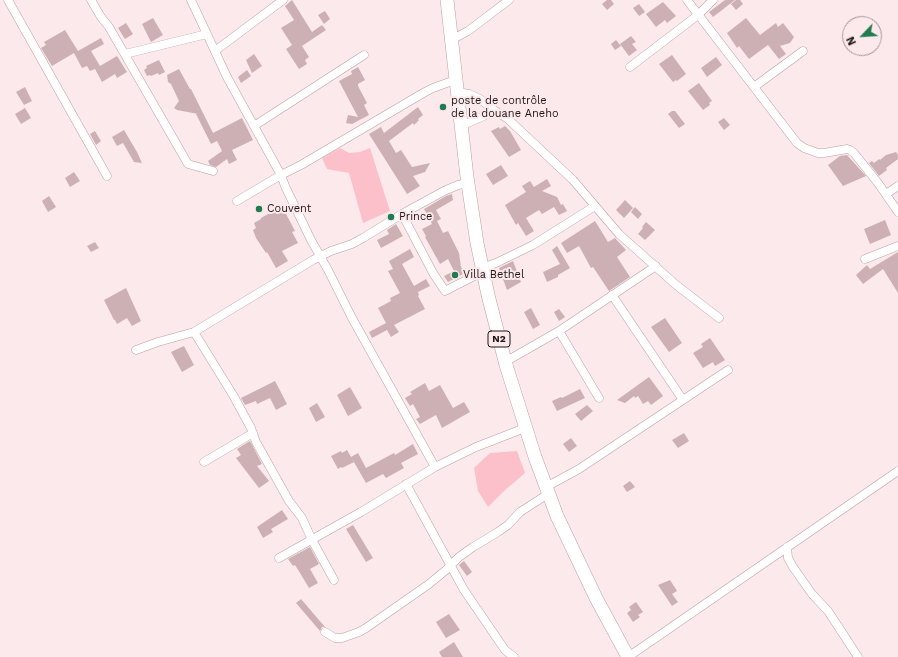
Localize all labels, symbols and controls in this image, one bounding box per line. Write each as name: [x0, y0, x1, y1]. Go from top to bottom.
north arrow: [842, 16, 882, 56]
text: N: [844, 34, 859, 47]
place label: poste de contrôle de la douane Aneho: [451, 94, 559, 120]
marker: poste de contrôle de la douane Aneho: [438, 102, 448, 112]
place label: Couvent: [267, 202, 311, 216]
marker: Couvent: [254, 204, 264, 214]
place label: Prince: [399, 210, 432, 224]
marker: Prince: [386, 212, 396, 222]
place label: Villa Bethel: [463, 268, 524, 282]
marker: Villa Bethel: [450, 270, 460, 280]
road number: N2: [488, 331, 510, 347]

